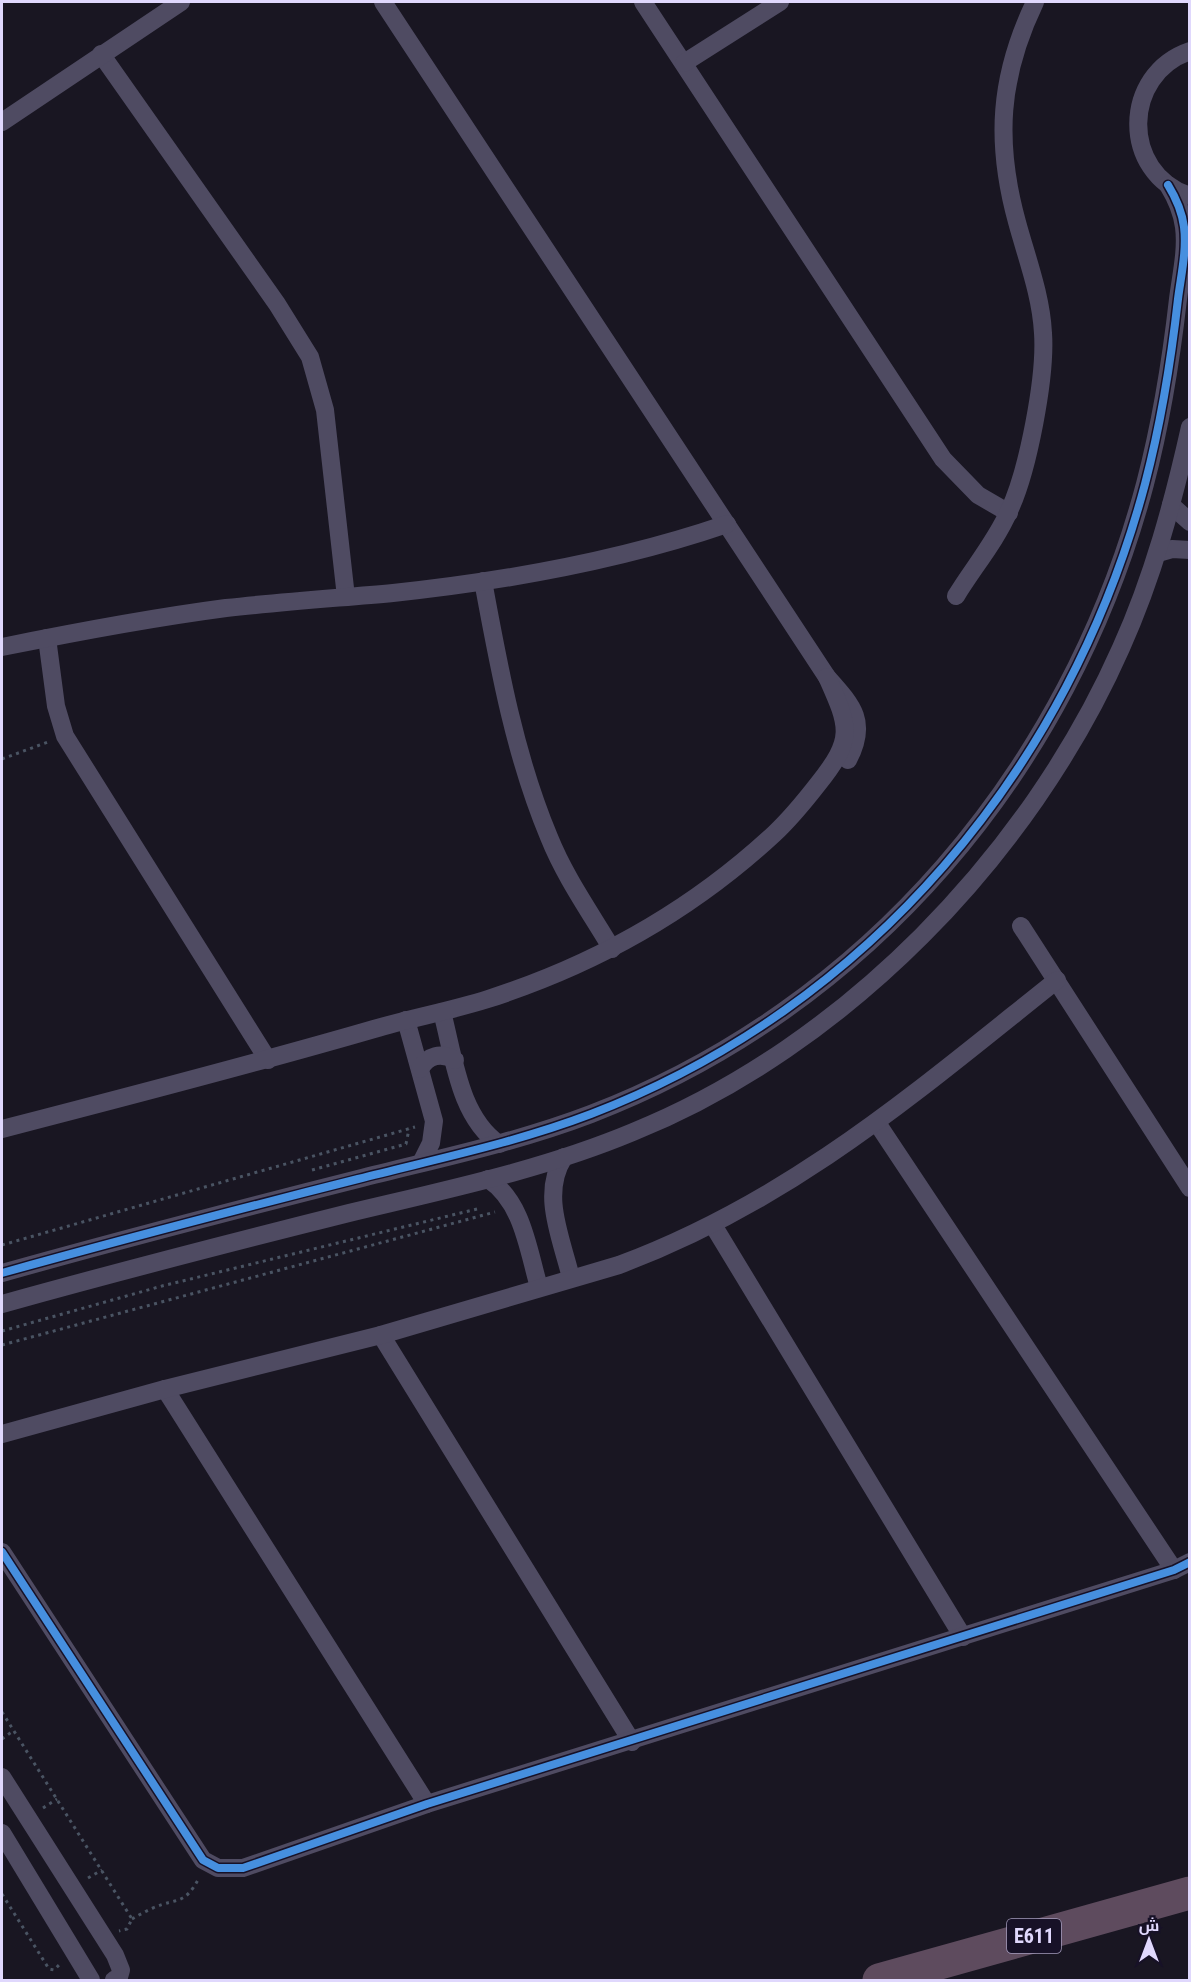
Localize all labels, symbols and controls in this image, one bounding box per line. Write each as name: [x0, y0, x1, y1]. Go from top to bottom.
north arrow: [1119, 1910, 1179, 1970]
text: ش: [1139, 1916, 1159, 1935]
road number: E611: [1007, 1919, 1061, 1953]

